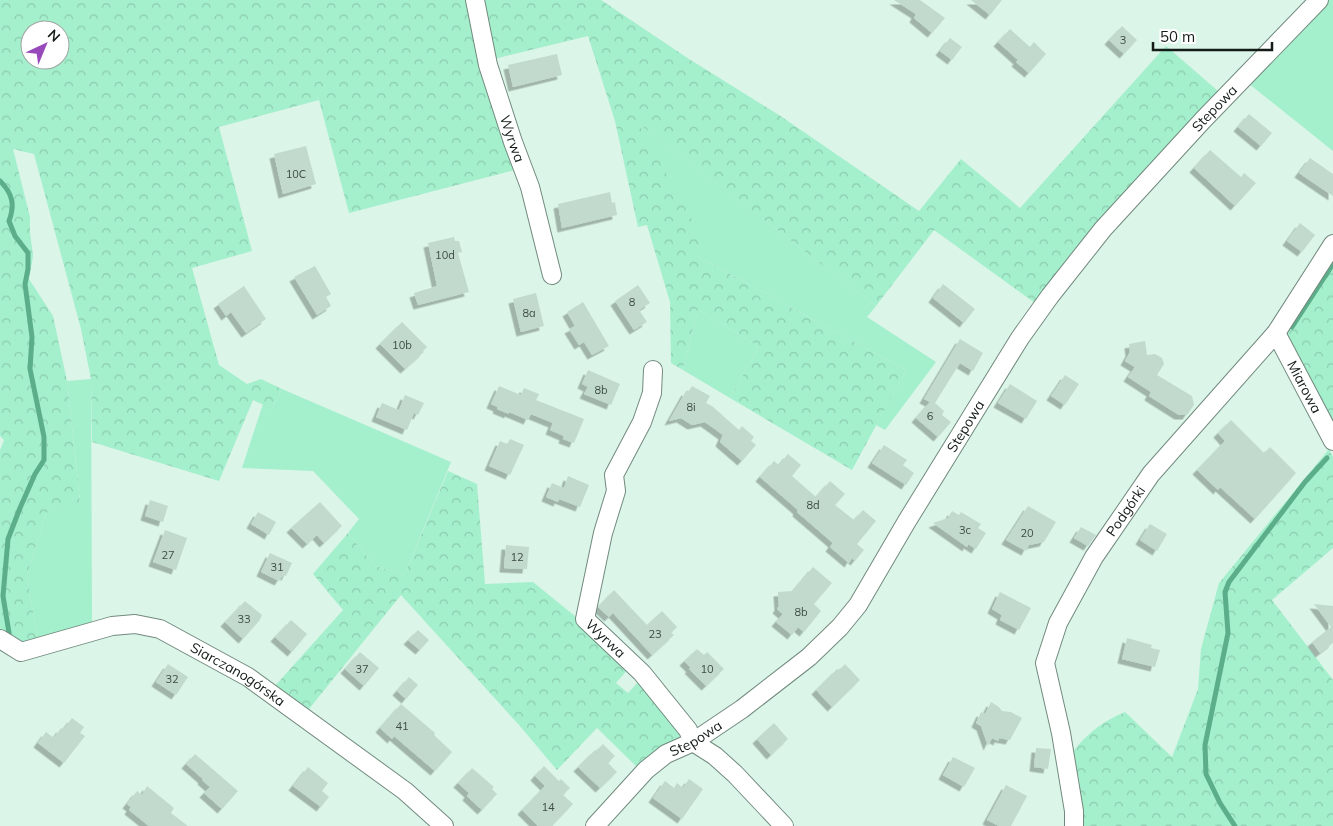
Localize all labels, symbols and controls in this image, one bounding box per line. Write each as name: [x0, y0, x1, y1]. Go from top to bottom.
north arrow: [20, 20, 70, 70]
scale bar: [1153, 20, 1272, 52]
text: N: [44, 26, 64, 46]
text: 50 m: [1160, 27, 1195, 46]
house number: 3: [1120, 33, 1126, 47]
street label: Stepowa: [1188, 81, 1241, 135]
street label: Wyrwa: [496, 113, 529, 165]
house number: 10C: [286, 167, 306, 181]
house number: 10d: [435, 248, 455, 262]
house number: 8: [629, 295, 636, 309]
house number: 8a: [522, 306, 536, 320]
house number: 10b: [392, 338, 412, 352]
street label: Miarowa: [1283, 357, 1326, 416]
house number: 8b: [594, 383, 608, 397]
street label: Stepowa: [943, 397, 988, 456]
house number: 8i: [686, 400, 696, 414]
house number: 6: [927, 409, 934, 423]
street label: Podgórki: [1102, 482, 1149, 540]
house number: 8d: [806, 498, 820, 512]
house number: 3c: [959, 523, 972, 537]
house number: 20: [1020, 526, 1034, 540]
house number: 27: [161, 548, 175, 562]
house number: 12: [510, 550, 524, 564]
house number: 31: [270, 560, 284, 574]
house number: 8b: [794, 605, 808, 619]
house number: 33: [237, 612, 251, 626]
street label: Wyrwa: [582, 615, 629, 662]
house number: 23: [648, 627, 662, 641]
street label: Siarczanogórska: [187, 638, 289, 710]
house number: 37: [355, 662, 369, 676]
house number: 10: [700, 662, 714, 676]
house number: 32: [165, 672, 179, 686]
street label: Stepowa: [667, 716, 725, 760]
house number: 41: [395, 719, 409, 733]
house number: 14: [541, 800, 555, 814]

